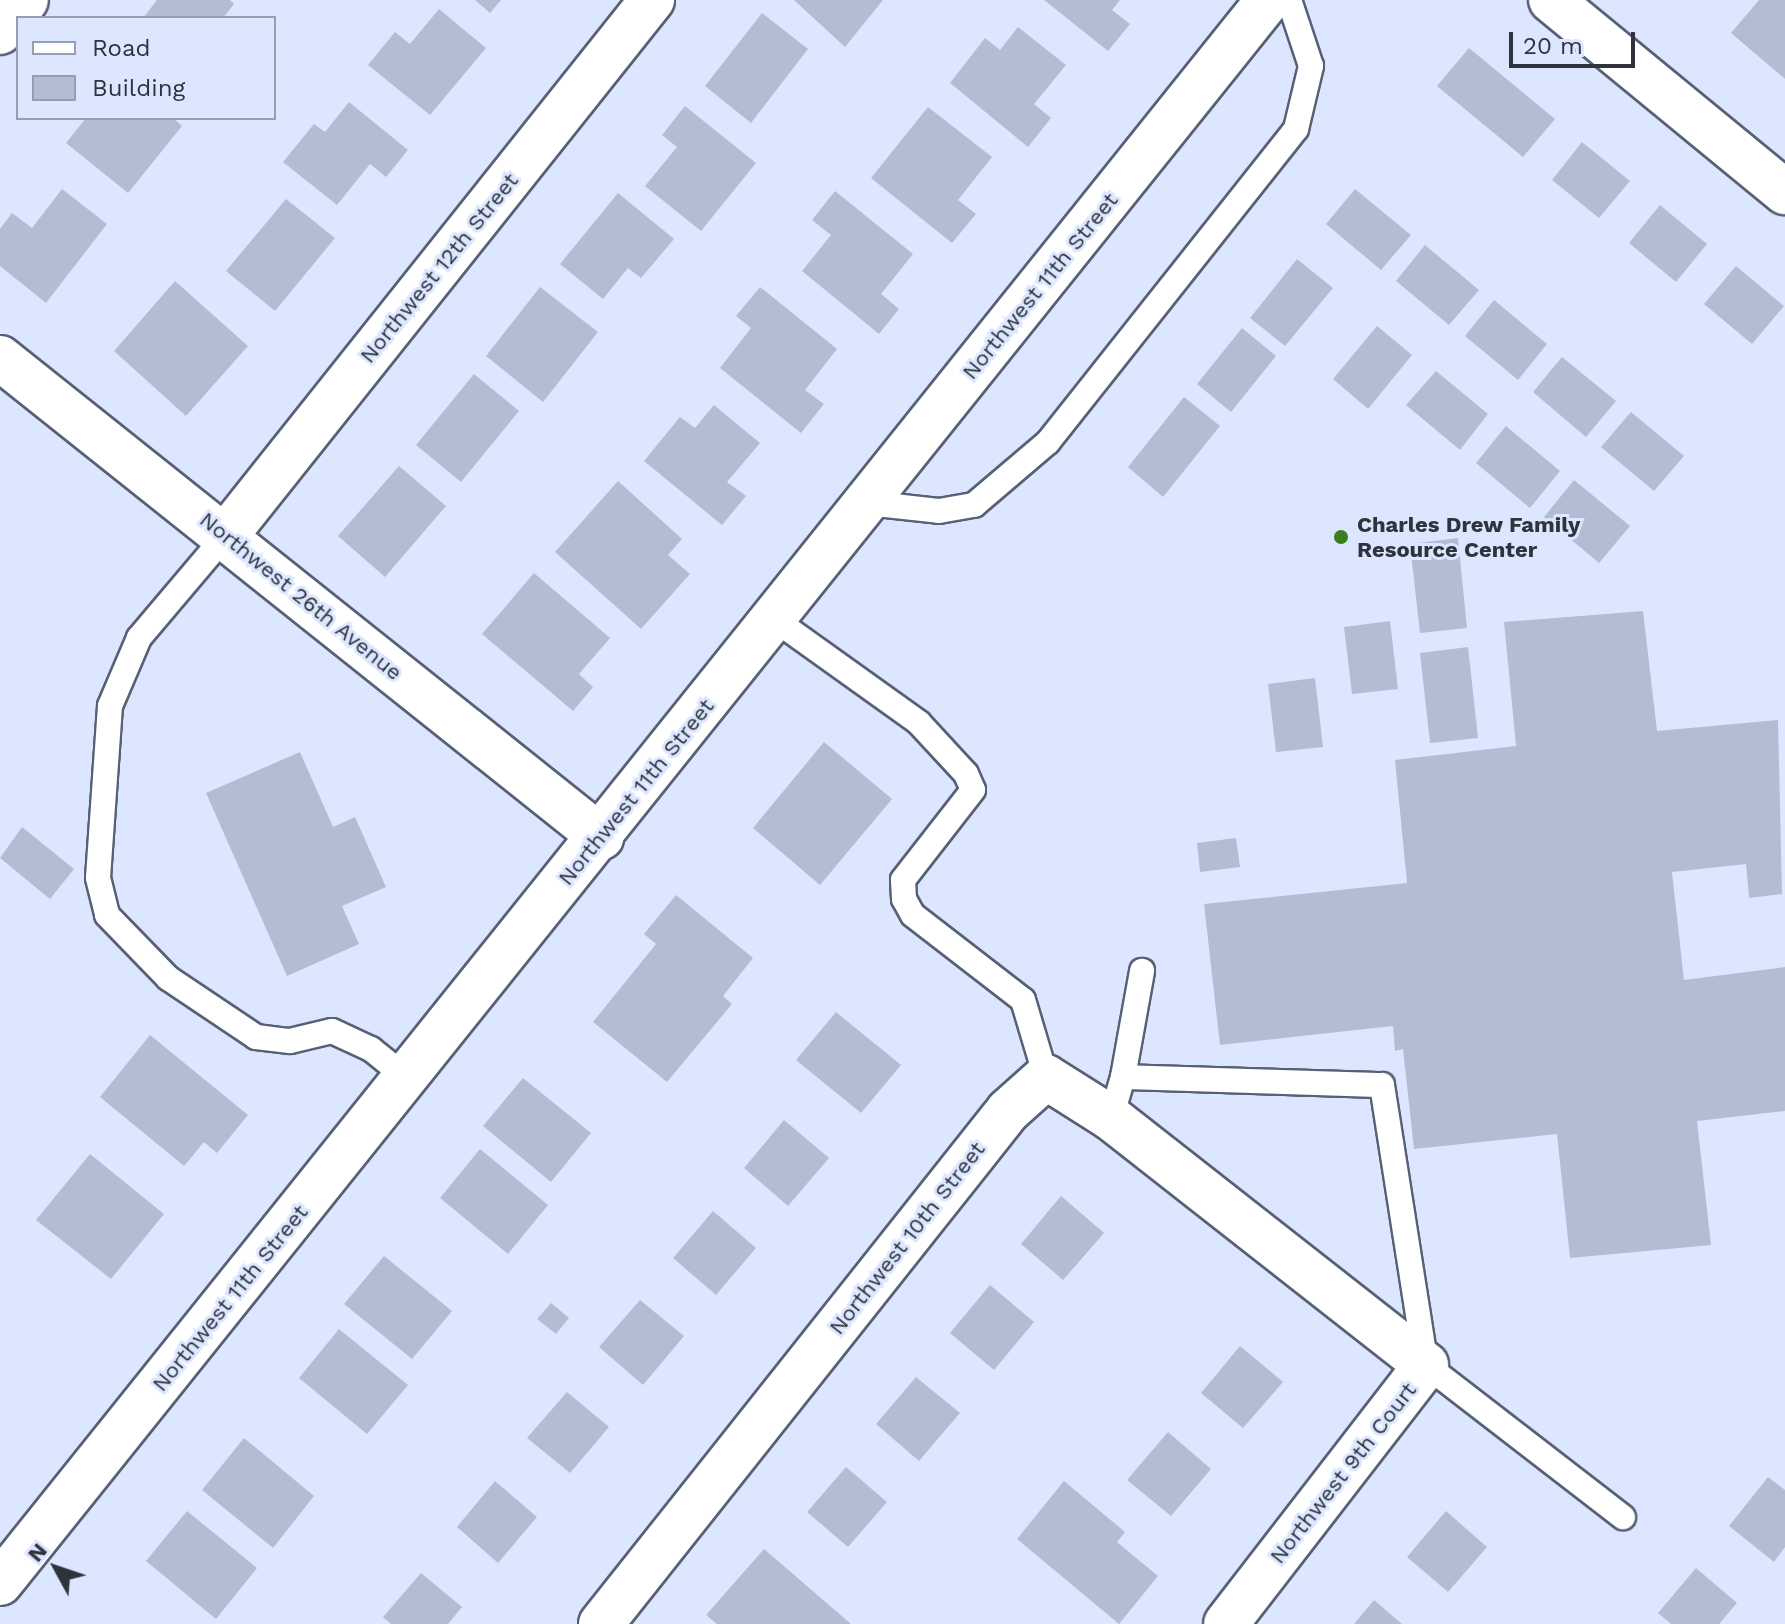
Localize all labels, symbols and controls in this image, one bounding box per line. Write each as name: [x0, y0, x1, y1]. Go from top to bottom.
legend: [16, 16, 276, 120]
scale bar: [1513, 16, 1639, 66]
text: 20 m: [1523, 32, 1583, 60]
text: Road: [92, 34, 151, 62]
text: Building: [92, 74, 185, 102]
street label: Northwest 12th Street: [354, 168, 524, 368]
street label: Northwest 11th Street: [956, 187, 1124, 385]
street label: Northwest 26th Avenue: [194, 506, 408, 686]
place label: Charles Drew Family Resource Center: [1357, 511, 1581, 562]
marker: Charles Drew Family Resource Center: [1332, 528, 1350, 546]
street label: Northwest 11th Street: [552, 693, 720, 891]
street label: Northwest 10th Street: [823, 1136, 991, 1340]
street label: Northwest 11th Street: [146, 1199, 314, 1397]
street label: Northwest 9th Court: [1264, 1377, 1422, 1569]
north arrow: [16, 1528, 96, 1608]
text: N: [22, 1538, 52, 1567]

